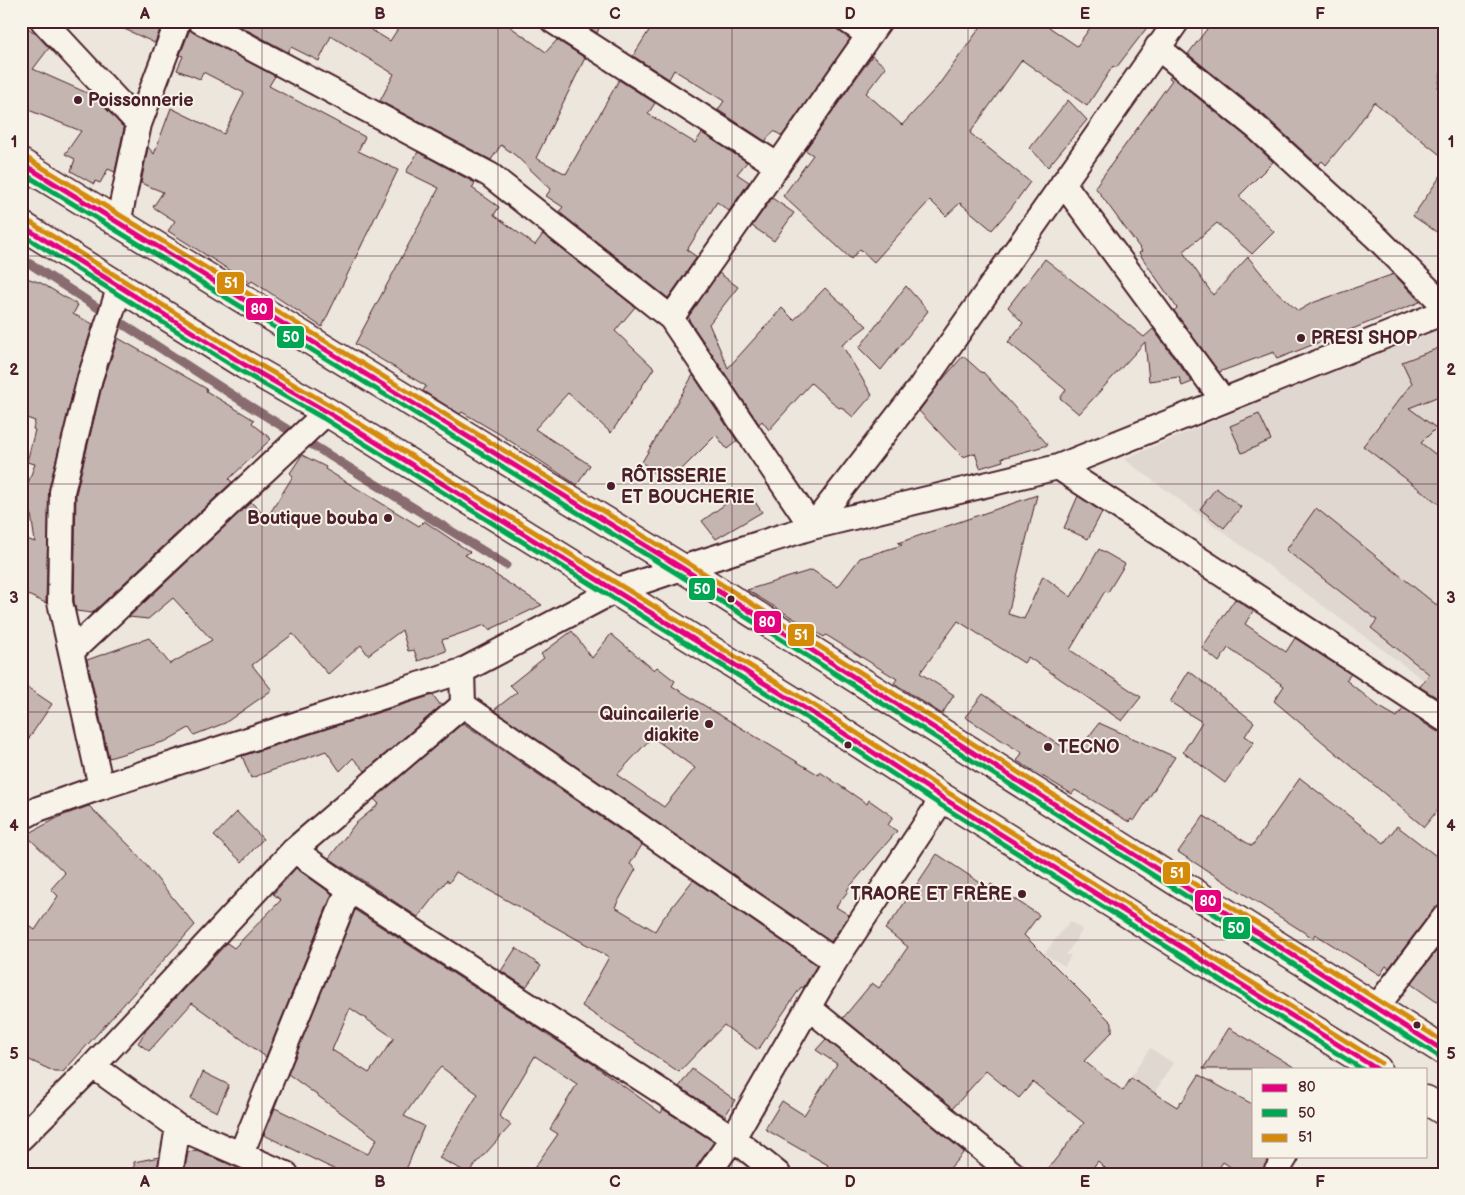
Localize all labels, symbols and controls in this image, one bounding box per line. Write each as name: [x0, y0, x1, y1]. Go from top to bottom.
text: A: [139, 5, 150, 24]
text: B: [374, 5, 386, 24]
text: C: [609, 5, 621, 24]
text: D: [844, 5, 856, 24]
text: E: [1080, 5, 1090, 24]
text: F: [1315, 5, 1325, 24]
place label: Poissonnerie: [88, 90, 193, 111]
marker: Poissonnerie: [72, 94, 84, 106]
text: 1: [11, 133, 17, 152]
text: 1: [1448, 133, 1454, 152]
line badge: 51: [216, 271, 245, 295]
text: 51: [224, 275, 238, 292]
line badge: 80: [245, 297, 274, 321]
text: 80: [250, 301, 268, 318]
line badge: 50: [276, 325, 305, 349]
place label: PRESI SHOP: [1311, 328, 1418, 349]
text: 50: [283, 329, 300, 346]
marker: PRESI SHOP: [1295, 332, 1307, 344]
text: 2: [9, 361, 19, 380]
text: 2: [1446, 361, 1456, 380]
place label: RÔTISSERIE ET BOUCHERIE: [621, 463, 755, 508]
marker: RÔTISSERIE ET BOUCHERIE: [605, 480, 617, 492]
place label: Boutique bouba: [247, 508, 378, 529]
marker: Boutique bouba: [382, 512, 394, 524]
line badge: 50: [688, 577, 716, 601]
text: 50: [694, 581, 711, 598]
text: 3: [9, 589, 19, 608]
text: 3: [1446, 589, 1456, 608]
unlabelled marker: [726, 594, 736, 604]
line badge: 80: [753, 610, 782, 634]
text: 80: [758, 614, 776, 631]
line badge: 51: [787, 623, 815, 647]
text: 51: [794, 627, 808, 644]
place label: Quincailerie diakite: [599, 704, 699, 746]
marker: Quincailerie diakite: [703, 718, 715, 730]
place label: TECNO: [1058, 737, 1119, 758]
unlabelled marker: [843, 740, 853, 750]
marker: TECNO: [1042, 741, 1054, 753]
text: 4: [9, 817, 19, 836]
text: 4: [1446, 817, 1456, 836]
line badge: 51: [1162, 861, 1191, 885]
text: 51: [1170, 865, 1184, 882]
place label: TRAORE ET FRÈRE: [850, 881, 1012, 905]
marker: TRAORE ET FRÈRE: [1016, 888, 1028, 900]
line badge: 80: [1194, 889, 1222, 913]
text: 80: [1199, 893, 1217, 910]
line badge: 50: [1222, 916, 1251, 940]
text: 50: [1228, 920, 1245, 937]
unlabelled marker: [1412, 1020, 1422, 1030]
text: 5: [9, 1045, 19, 1064]
text: 5: [1446, 1045, 1456, 1064]
legend: [1252, 1068, 1428, 1158]
text: 80: [1298, 1078, 1316, 1097]
text: 50: [1298, 1104, 1316, 1123]
text: 51: [1298, 1128, 1312, 1147]
text: A: [139, 1173, 150, 1192]
text: B: [374, 1173, 386, 1192]
text: C: [609, 1173, 621, 1192]
text: D: [844, 1173, 856, 1192]
text: E: [1080, 1173, 1090, 1192]
text: F: [1315, 1173, 1325, 1192]

